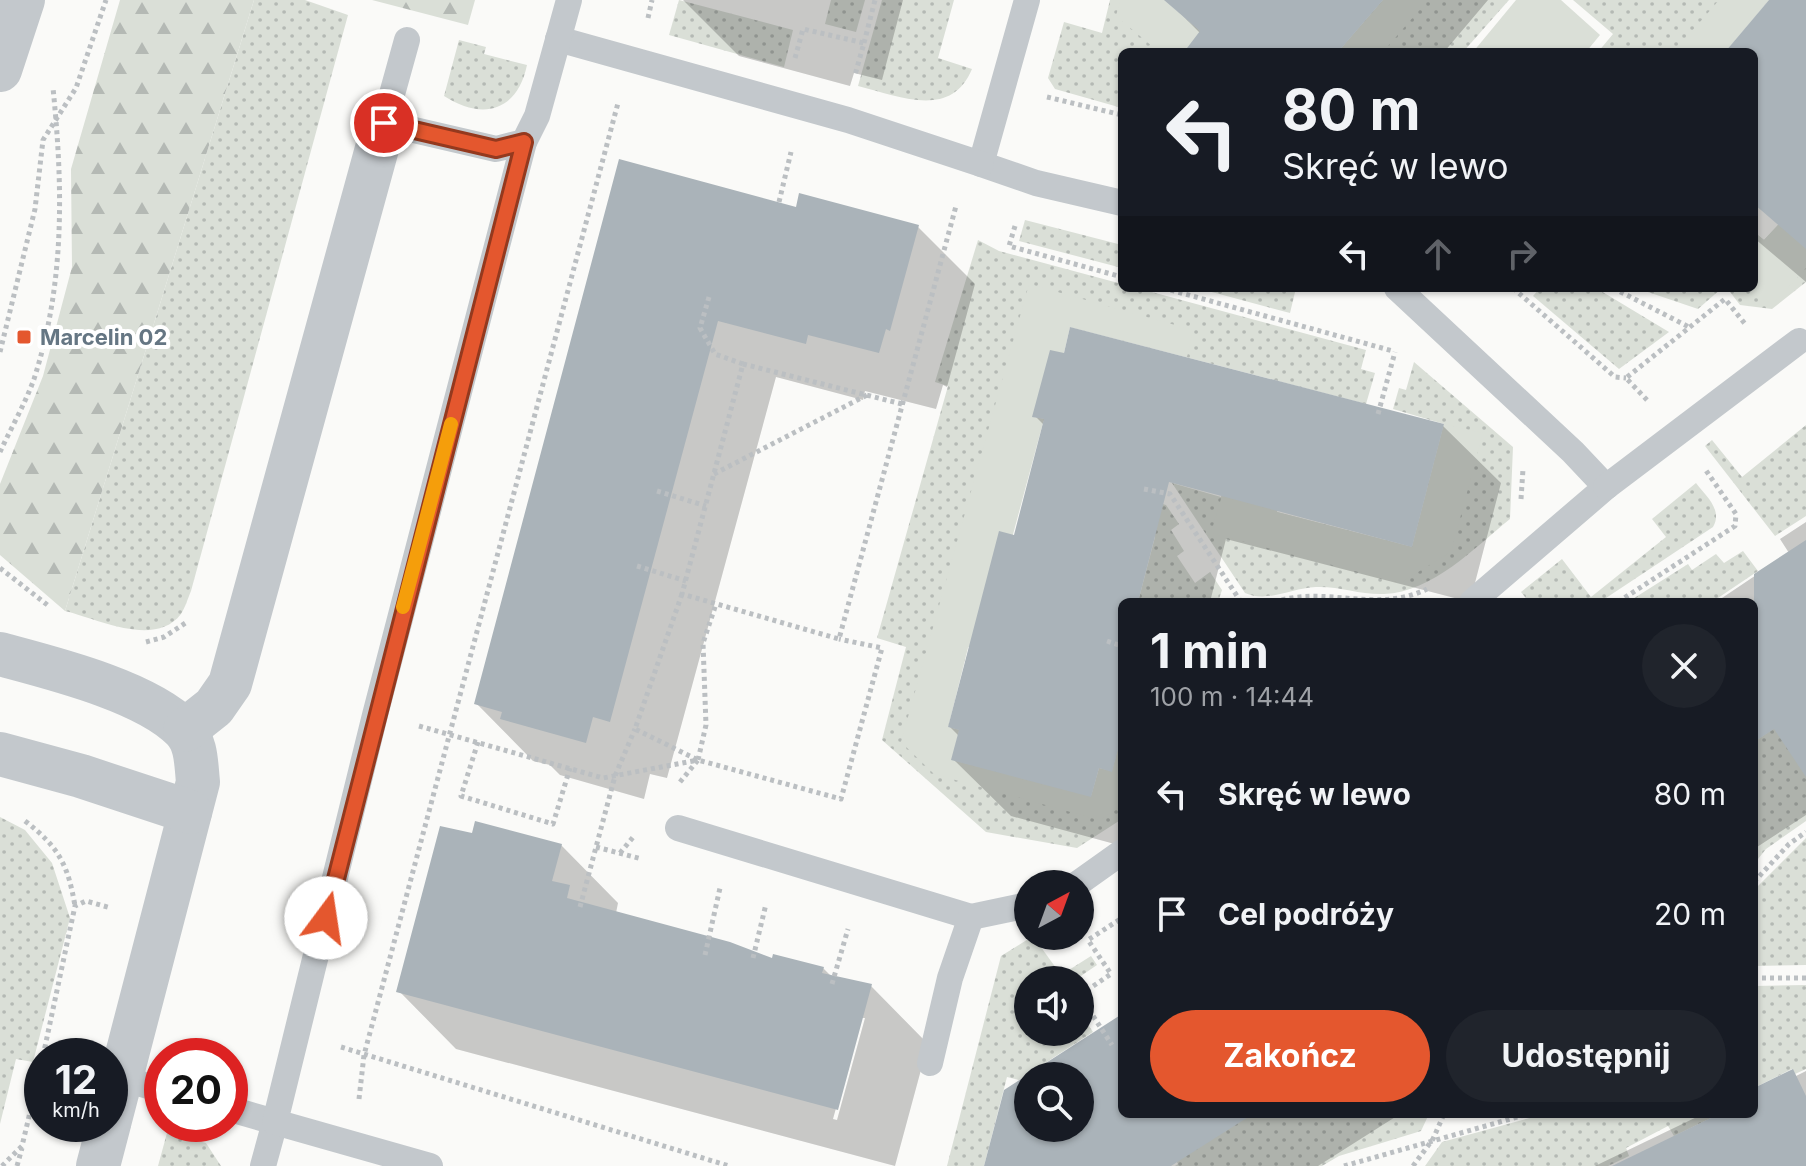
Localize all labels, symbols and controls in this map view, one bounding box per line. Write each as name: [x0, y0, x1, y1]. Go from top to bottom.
text: 80 m: [1282, 76, 1421, 144]
icon: left: [1150, 80, 1254, 184]
pin: [350, 89, 418, 157]
icon: arrive: [362, 101, 406, 145]
text: Skręć w lewo: [1282, 144, 1509, 188]
icon: left: [1332, 232, 1376, 276]
icon: ahead: [1416, 232, 1460, 276]
icon: right: [1500, 232, 1544, 276]
place label: Marcelin 02: [40, 324, 167, 350]
marker: Marcelin 02: [15, 328, 33, 346]
text: 1 min: [1150, 621, 1269, 680]
button: close: [1642, 624, 1726, 708]
text: 100 m · 14:44: [1150, 681, 1314, 712]
icon: left: [1150, 772, 1194, 816]
text: Skręć w lewo: [1218, 776, 1411, 812]
text: 80 m: [1654, 776, 1726, 812]
north arrow: [1014, 870, 1094, 950]
map controls: [1014, 870, 1094, 1142]
position arrow: [284, 876, 368, 960]
icon: arrive: [1150, 892, 1194, 936]
text: Cel podróży: [1218, 896, 1394, 932]
text: 20 m: [1654, 896, 1726, 932]
button: sound: [1014, 966, 1094, 1046]
button: Zakończ: [1150, 1010, 1430, 1102]
button: Udostępnij: [1446, 1010, 1726, 1102]
speed limit sign: 20: [144, 1038, 248, 1142]
text: 12: [55, 1055, 97, 1104]
button: search: [1014, 1062, 1094, 1142]
text: km/h: [52, 1098, 100, 1122]

